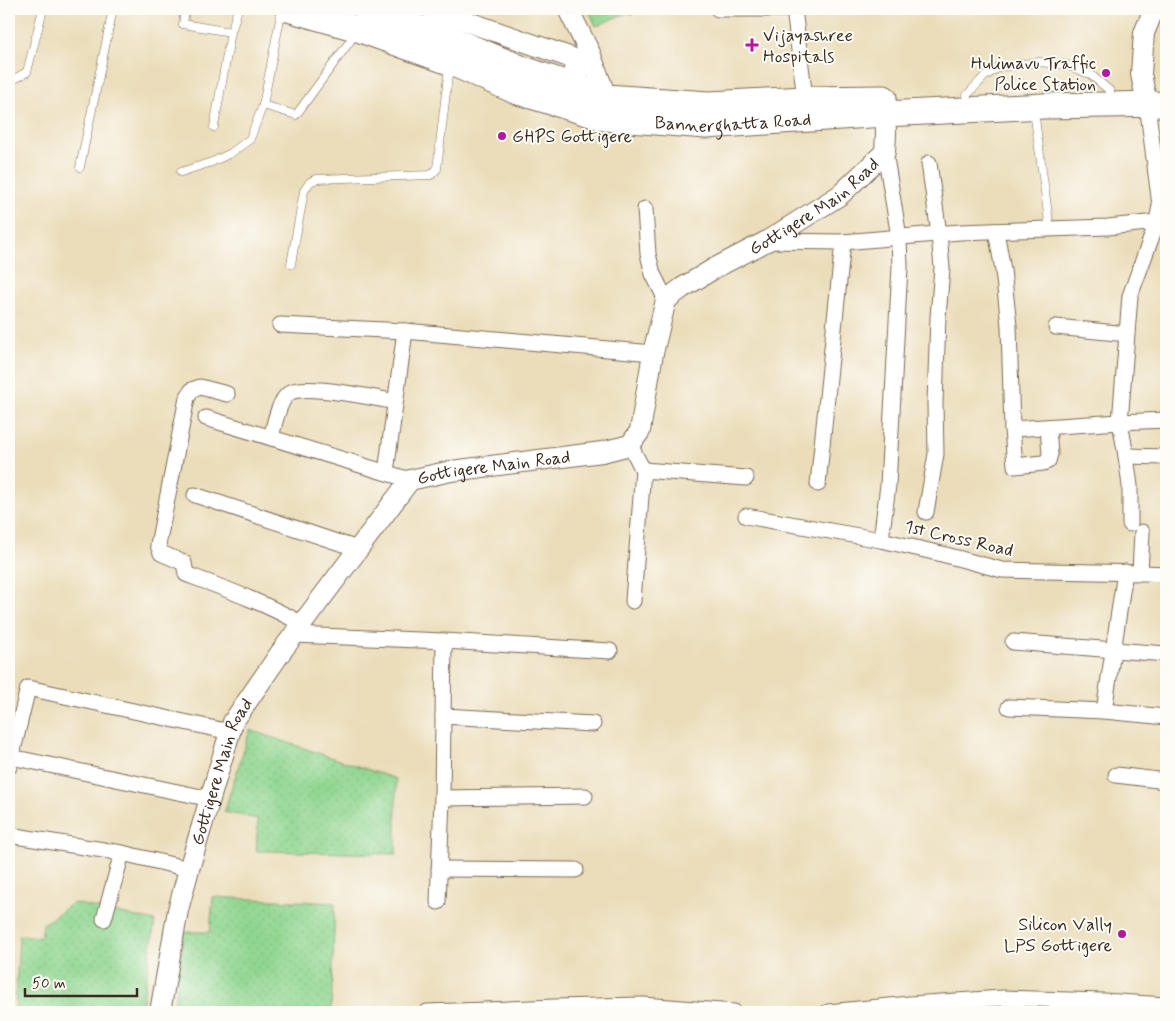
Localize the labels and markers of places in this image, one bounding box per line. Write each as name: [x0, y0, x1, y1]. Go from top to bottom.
place label: Vijayashree Hospitals: [763, 24, 853, 69]
marker: Vijayashree Hospitals: [745, 38, 759, 52]
place label: Hulimavu Traffic Police Station: [971, 52, 1096, 97]
marker: Hulimavu Traffic Police Station: [1100, 67, 1112, 79]
place label: GHPS Gottigere: [512, 125, 632, 149]
marker: GHPS Gottigere: [496, 130, 508, 142]
place label: Silicon Vally LPS Gottigere: [1004, 913, 1112, 958]
marker: Silicon Vally LPS Gottigere: [1116, 928, 1128, 940]

